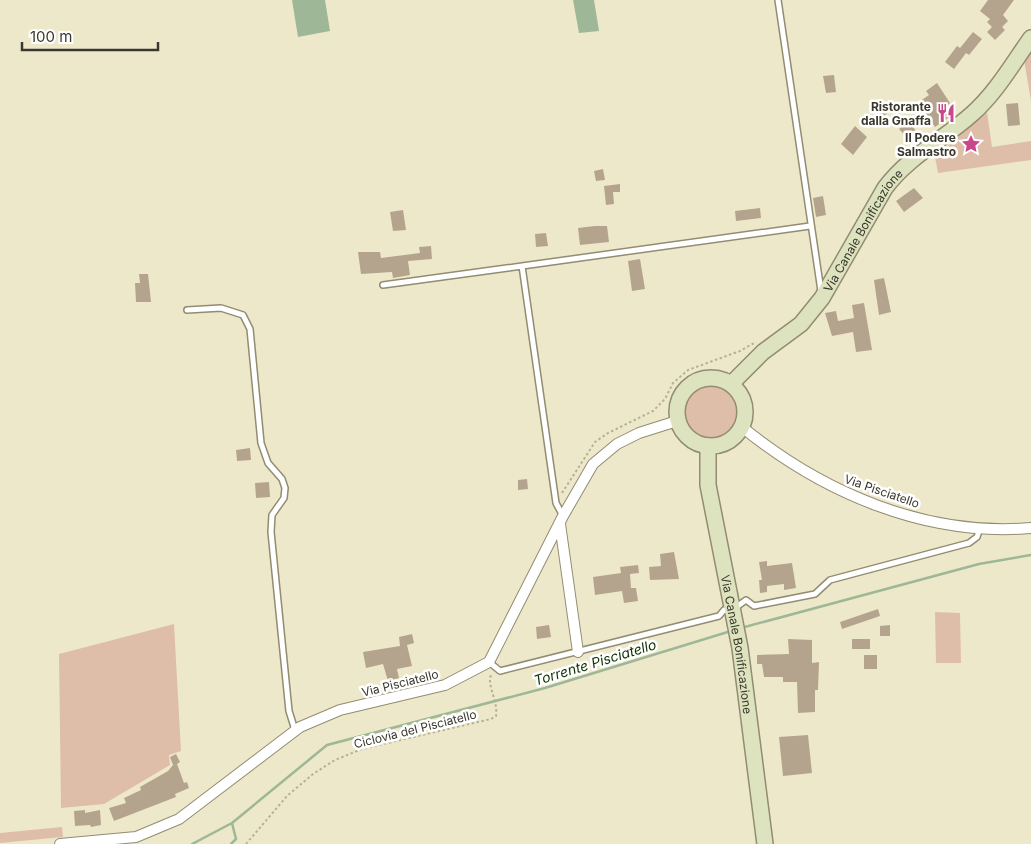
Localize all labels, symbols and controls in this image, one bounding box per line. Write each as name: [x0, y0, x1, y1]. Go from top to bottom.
scale bar: [22, 20, 159, 52]
text: 100 m: [30, 27, 72, 46]
place label: Ristorante dalla Gnaffa: [861, 99, 931, 128]
restaurant icon: Ristorante dalla Gnaffa: [935, 102, 957, 124]
place label: Il Podere Salmastro: [897, 130, 956, 159]
place icon: Il Podere Salmastro: [960, 133, 982, 155]
street label: Via Canale Bonificazione: [820, 166, 905, 294]
street label: Via Pisciatello: [842, 471, 922, 511]
street label: Via Canale Bonificazione: [718, 573, 756, 715]
water label: Torrente Pisciatello: [532, 635, 658, 689]
street label: Via Pisciatello: [360, 666, 440, 700]
street label: Ciclovia del Pisciatello: [352, 706, 478, 752]

